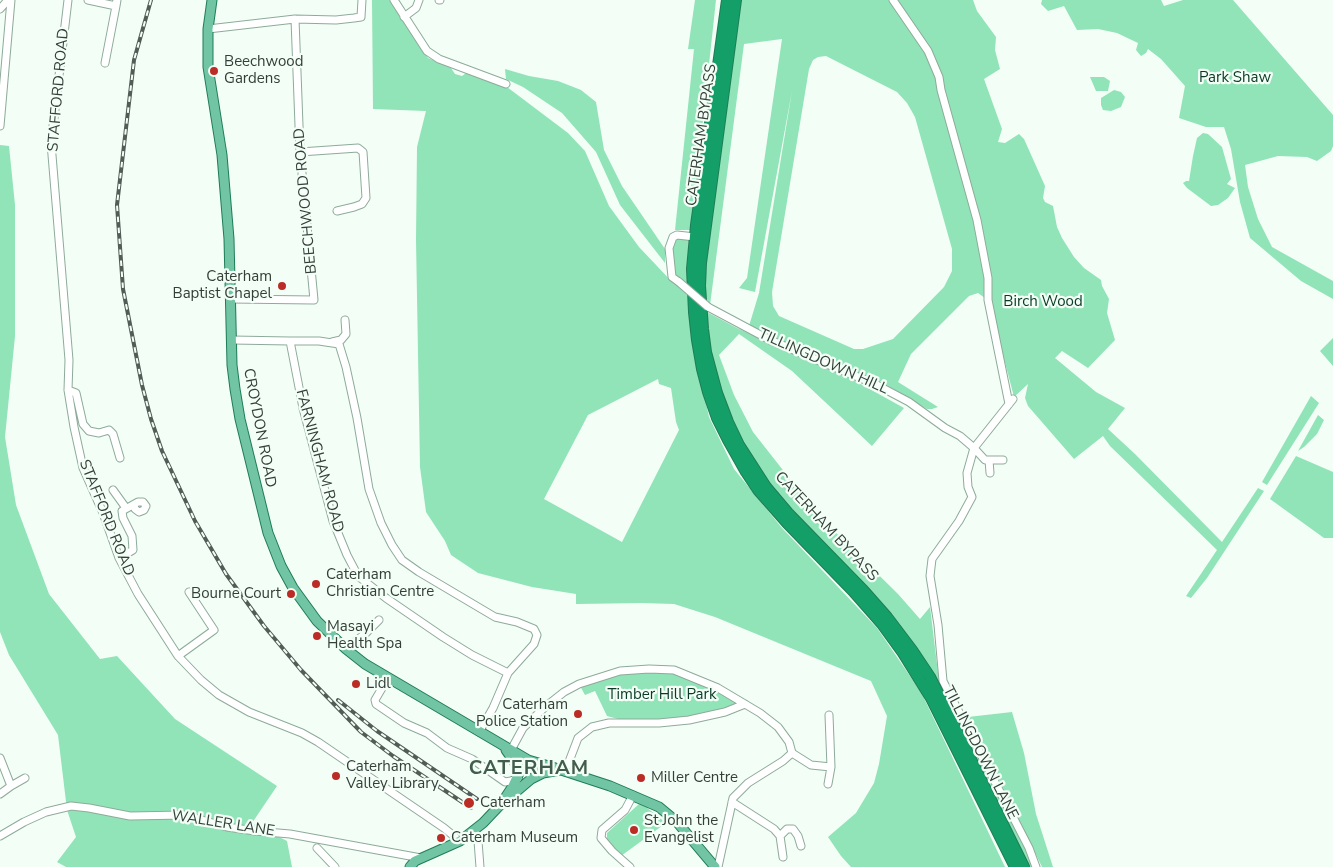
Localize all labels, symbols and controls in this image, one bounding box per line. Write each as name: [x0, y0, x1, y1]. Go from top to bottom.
street label: STAFFORD ROAD: [45, 28, 73, 152]
place label: Beechwood Gardens: [224, 53, 303, 88]
street label: CATERHAM BYPASS: [683, 63, 721, 207]
marker: Beechwood Gardens: [208, 65, 220, 77]
park label: Park Shaw: [1199, 69, 1271, 87]
street label: BEECHWOOD ROAD: [291, 127, 321, 275]
place label: Caterham Baptist Chapel: [173, 268, 272, 303]
marker: Caterham Baptist Chapel: [276, 280, 288, 292]
park label: Birch Wood: [1003, 293, 1083, 311]
street label: TILLINGDOWN HILL: [755, 325, 891, 399]
street label: CROYDON ROAD: [239, 367, 279, 489]
street label: FARNINGHAM ROAD: [291, 387, 347, 535]
street label: STAFFORD ROAD: [74, 457, 138, 579]
street label: CATERHAM BYPASS: [771, 468, 881, 586]
place label: Caterham Christian Centre: [326, 566, 434, 601]
marker: Caterham Christian Centre: [310, 578, 322, 590]
place label: Bourne Court: [191, 585, 281, 603]
marker: Bourne Court: [285, 588, 297, 600]
place label: Masayi Health Spa: [327, 618, 402, 653]
marker: Masayi Health Spa: [311, 630, 323, 642]
place label: Lidl: [366, 675, 391, 693]
marker: Lidl: [350, 678, 362, 690]
street label: TILLINGDOWN LANE: [939, 683, 1021, 823]
park label: Timber Hill Park: [608, 686, 716, 704]
place label: Caterham Police Station: [476, 696, 568, 731]
marker: Caterham Police Station: [572, 708, 584, 720]
district label: CATERHAM: [468, 757, 590, 781]
place label: Caterham Valley Library: [346, 758, 439, 793]
place label: Miller Centre: [651, 769, 738, 787]
marker: Caterham Valley Library: [330, 770, 342, 782]
marker: Miller Centre: [635, 772, 647, 784]
place label: Caterham: [480, 794, 546, 812]
marker: Caterham: [462, 796, 476, 810]
street label: WALLER LANE: [170, 807, 276, 841]
place label: St John the Evangelist: [644, 812, 718, 847]
marker: St John the Evangelist: [628, 824, 640, 836]
place label: Caterham Museum: [451, 829, 578, 847]
marker: Caterham Museum: [435, 832, 447, 844]

